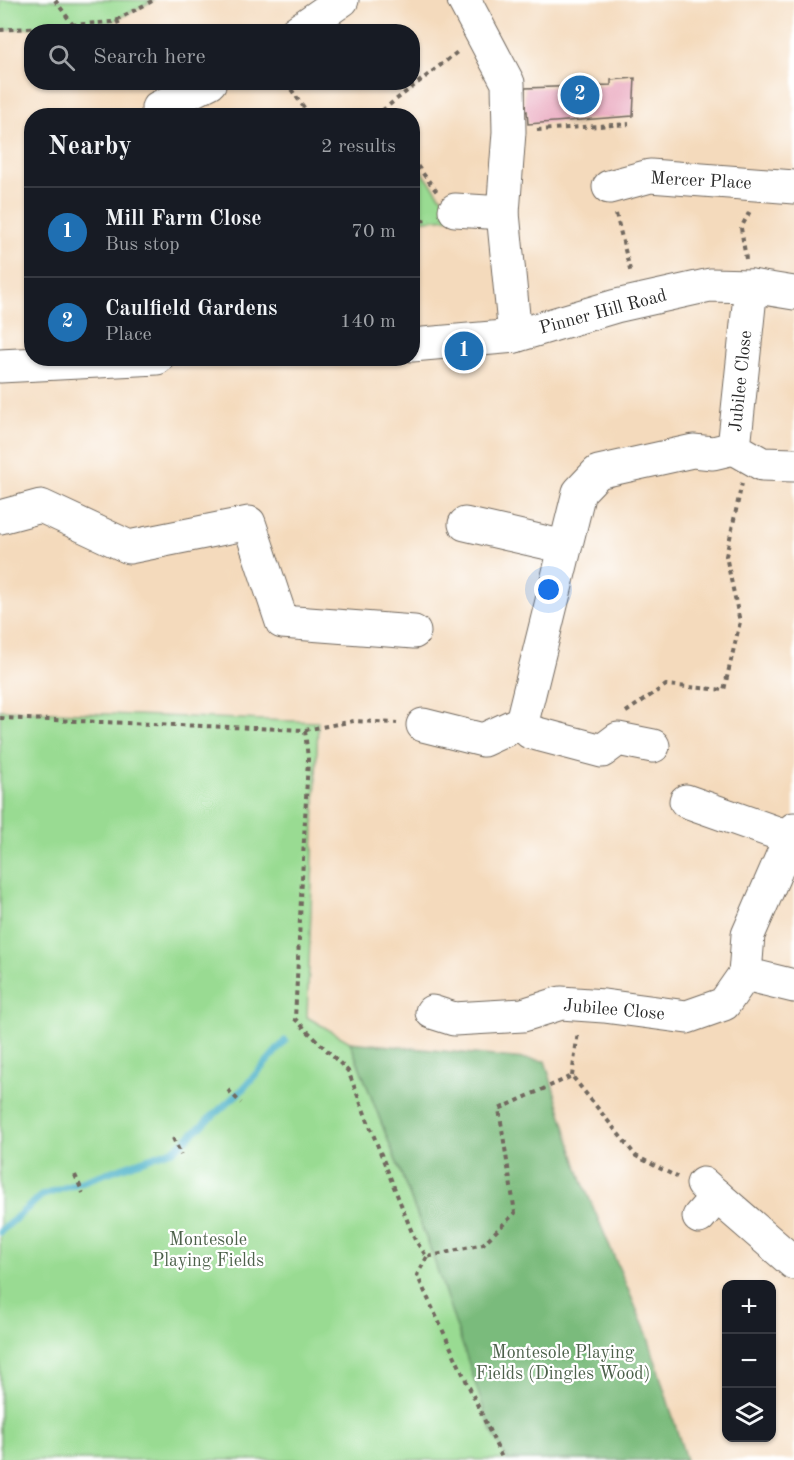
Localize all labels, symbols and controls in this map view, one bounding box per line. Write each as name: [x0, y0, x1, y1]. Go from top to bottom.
search box: [24, 24, 420, 90]
icon: search: [45, 41, 78, 74]
text: Search here: [93, 46, 206, 68]
pin: 2: [560, 72, 600, 118]
text: Nearby: [48, 134, 132, 160]
text: 2 results: [321, 137, 396, 157]
street label: Mercer Place: [650, 169, 752, 193]
text: Mill Farm Close: [105, 208, 262, 230]
text: 1: [62, 222, 73, 242]
text: 70 m: [351, 222, 396, 242]
text: Bus stop: [105, 235, 180, 255]
street label: Pinner Hill Road: [537, 286, 669, 338]
text: Caulfield Gardens: [105, 298, 278, 320]
text: 2: [62, 312, 73, 332]
text: 140 m: [340, 312, 396, 332]
text: Place: [105, 325, 152, 345]
pin: 1: [444, 328, 484, 374]
street label: Jubilee Close: [727, 329, 755, 433]
your location: [534, 575, 563, 604]
street label: Jubilee Close: [563, 997, 665, 1023]
park label: Montesole Playing Fields: [152, 1231, 264, 1270]
map controls: [722, 1280, 776, 1442]
button: +: [722, 1280, 776, 1334]
button: −: [722, 1334, 776, 1388]
park label: Montesole Playing Fields (Dingles Wood): [476, 1344, 650, 1383]
button: layers: [722, 1388, 776, 1442]

